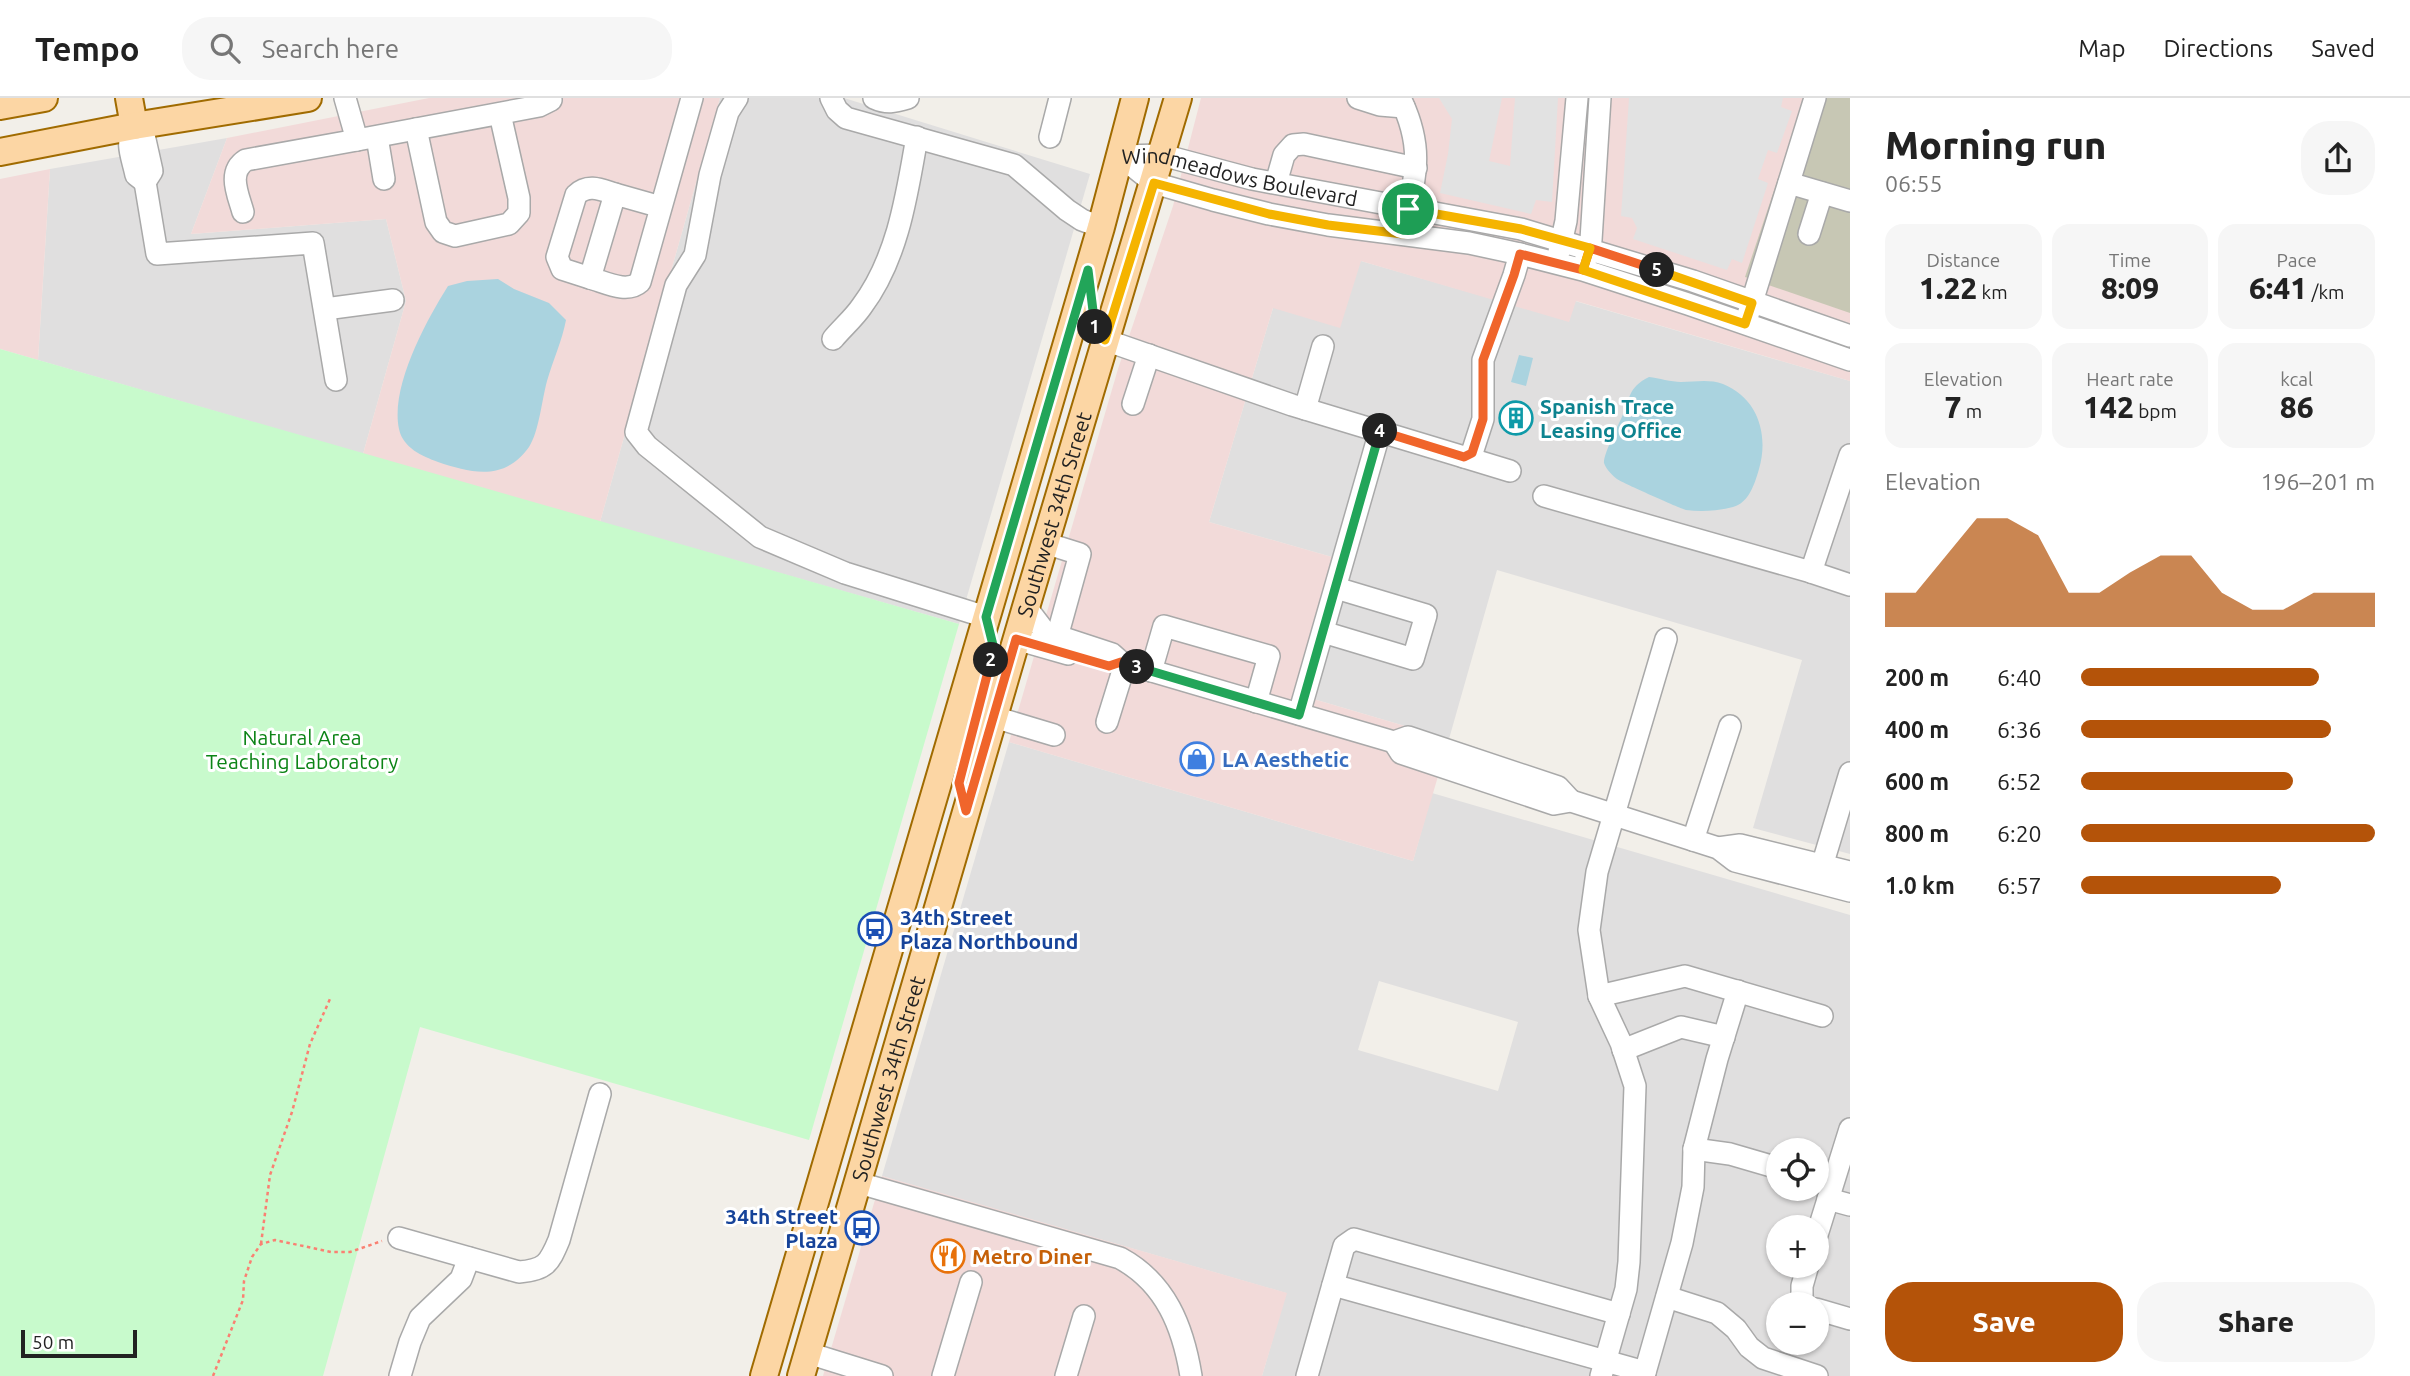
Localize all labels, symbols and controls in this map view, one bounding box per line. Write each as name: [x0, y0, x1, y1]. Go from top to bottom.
search box: [182, 17, 672, 80]
icon: search: [206, 29, 244, 67]
text: Tempo: [35, 30, 140, 67]
text: Search here: [262, 34, 399, 63]
text: Map: [2078, 35, 2125, 62]
text: Directions: [2163, 35, 2273, 62]
text: Saved: [2311, 35, 2375, 62]
button: share: [2301, 121, 2375, 195]
text: Morning run: [1885, 124, 2106, 166]
street label: Windmeadows Boulevard: [1121, 143, 1360, 210]
text: 06:55: [1885, 171, 1943, 196]
pin: [1378, 179, 1438, 239]
icon: arrive: [1389, 190, 1427, 228]
text: Distance: [1927, 249, 2000, 271]
text: Time: [2109, 249, 2151, 271]
text: Pace: [2277, 249, 2317, 271]
pin: 5: [1640, 252, 1674, 288]
text: 5: [1651, 258, 1662, 280]
text: 1.22: [1919, 271, 1977, 305]
text: 8:09: [2101, 271, 2159, 305]
text: 6:41: [2249, 271, 2307, 305]
text: km: [1977, 281, 2008, 303]
text: /km: [2307, 281, 2344, 303]
pin: 1: [1078, 310, 1112, 344]
text: 1: [1089, 315, 1100, 337]
text: Elevation: [1924, 368, 2003, 390]
text: Heart rate: [2086, 368, 2174, 390]
text: kcal: [2280, 368, 2313, 390]
text: 7: [1944, 390, 1961, 424]
text: 142: [2083, 390, 2134, 424]
text: 86: [2280, 390, 2314, 424]
place label: Spanish Trace Leasing Office: [1540, 394, 1682, 442]
building icon: Spanish Trace Leasing Office: [1497, 399, 1535, 437]
text: m: [1961, 400, 1982, 422]
text: bpm: [2134, 400, 2177, 422]
street label: Southwest 34th Street: [1012, 409, 1096, 620]
pin: 4: [1362, 414, 1398, 448]
text: 4: [1374, 419, 1385, 441]
text: Elevation: [1885, 469, 1981, 494]
text: 196–201 m: [2261, 469, 2375, 494]
pin: 2: [974, 642, 1009, 678]
text: 2: [985, 648, 996, 670]
pin: 3: [1120, 650, 1154, 684]
text: 3: [1131, 655, 1142, 677]
text: 200 m: [1885, 665, 1949, 690]
text: 6:40: [1997, 665, 2042, 690]
text: 400 m: [1885, 717, 1949, 742]
text: 6:36: [1997, 717, 2042, 742]
park label: Natural Area Teaching Laboratory: [206, 725, 398, 773]
shop icon: LA Aesthetic: [1178, 740, 1216, 778]
place label: LA Aesthetic: [1222, 747, 1349, 771]
text: 600 m: [1885, 769, 1949, 794]
text: 6:52: [1997, 769, 2042, 794]
text: 800 m: [1885, 821, 1949, 846]
text: 6:20: [1997, 821, 2042, 846]
text: 1.0 km: [1885, 873, 1955, 898]
text: 6:57: [1997, 873, 2042, 898]
place label: 34th Street Plaza Northbound: [900, 905, 1078, 953]
bus stop icon: 34th Street Plaza Northbound: [856, 910, 894, 948]
street label: Southwest 34th Street: [847, 973, 929, 1184]
map controls: [1766, 1138, 1829, 1355]
button: locate: [1766, 1138, 1829, 1201]
place label: 34th Street Plaza: [725, 1204, 838, 1252]
bus stop icon: 34th Street Plaza: [843, 1209, 881, 1247]
button: +: [1766, 1215, 1829, 1278]
restaurant icon: Metro Diner: [929, 1237, 967, 1275]
place label: Metro Diner: [972, 1244, 1092, 1268]
button: Save: [1885, 1282, 2123, 1362]
button: Share: [2137, 1282, 2375, 1362]
button: −: [1766, 1292, 1829, 1355]
scale bar: [21, 1327, 136, 1359]
text: 50 m: [32, 1331, 74, 1353]

